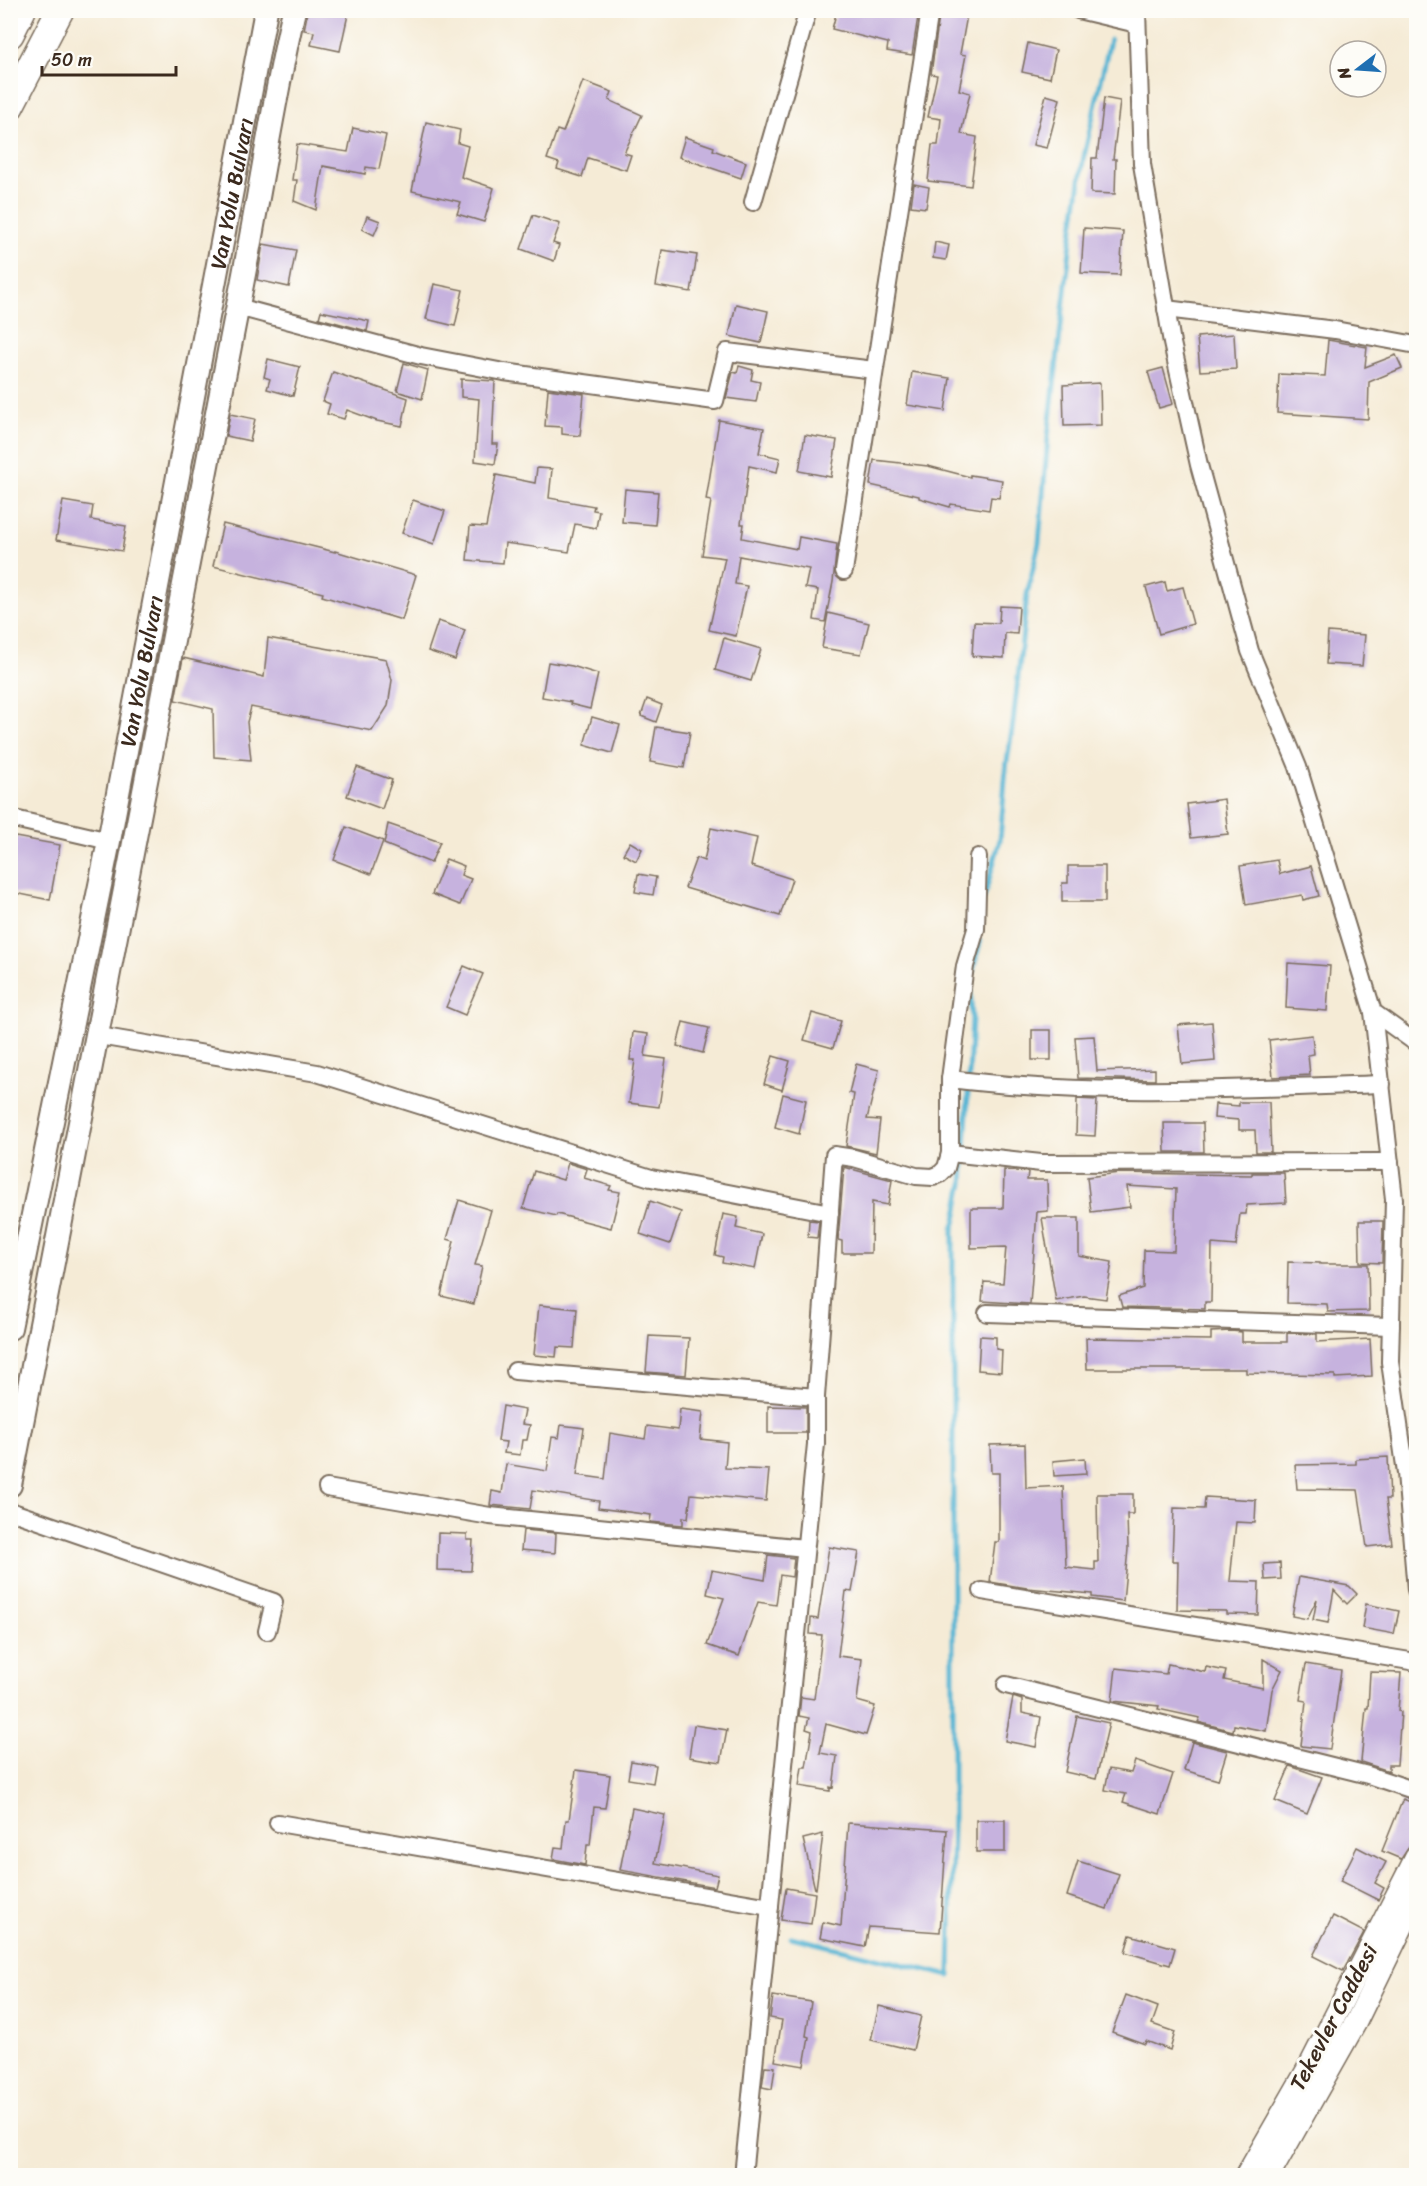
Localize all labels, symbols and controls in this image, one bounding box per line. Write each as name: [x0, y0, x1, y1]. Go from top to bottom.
scale bar: [42, 39, 176, 77]
north arrow: [1328, 39, 1388, 99]
text: 50 m: [51, 44, 92, 76]
text: N: [1328, 63, 1360, 84]
street label: Van Yolu Bulvarı: [198, 115, 265, 272]
street label: Van Yolu Bulvarı: [108, 592, 175, 750]
street label: Tekevler Caddesi: [1278, 1936, 1389, 2098]

